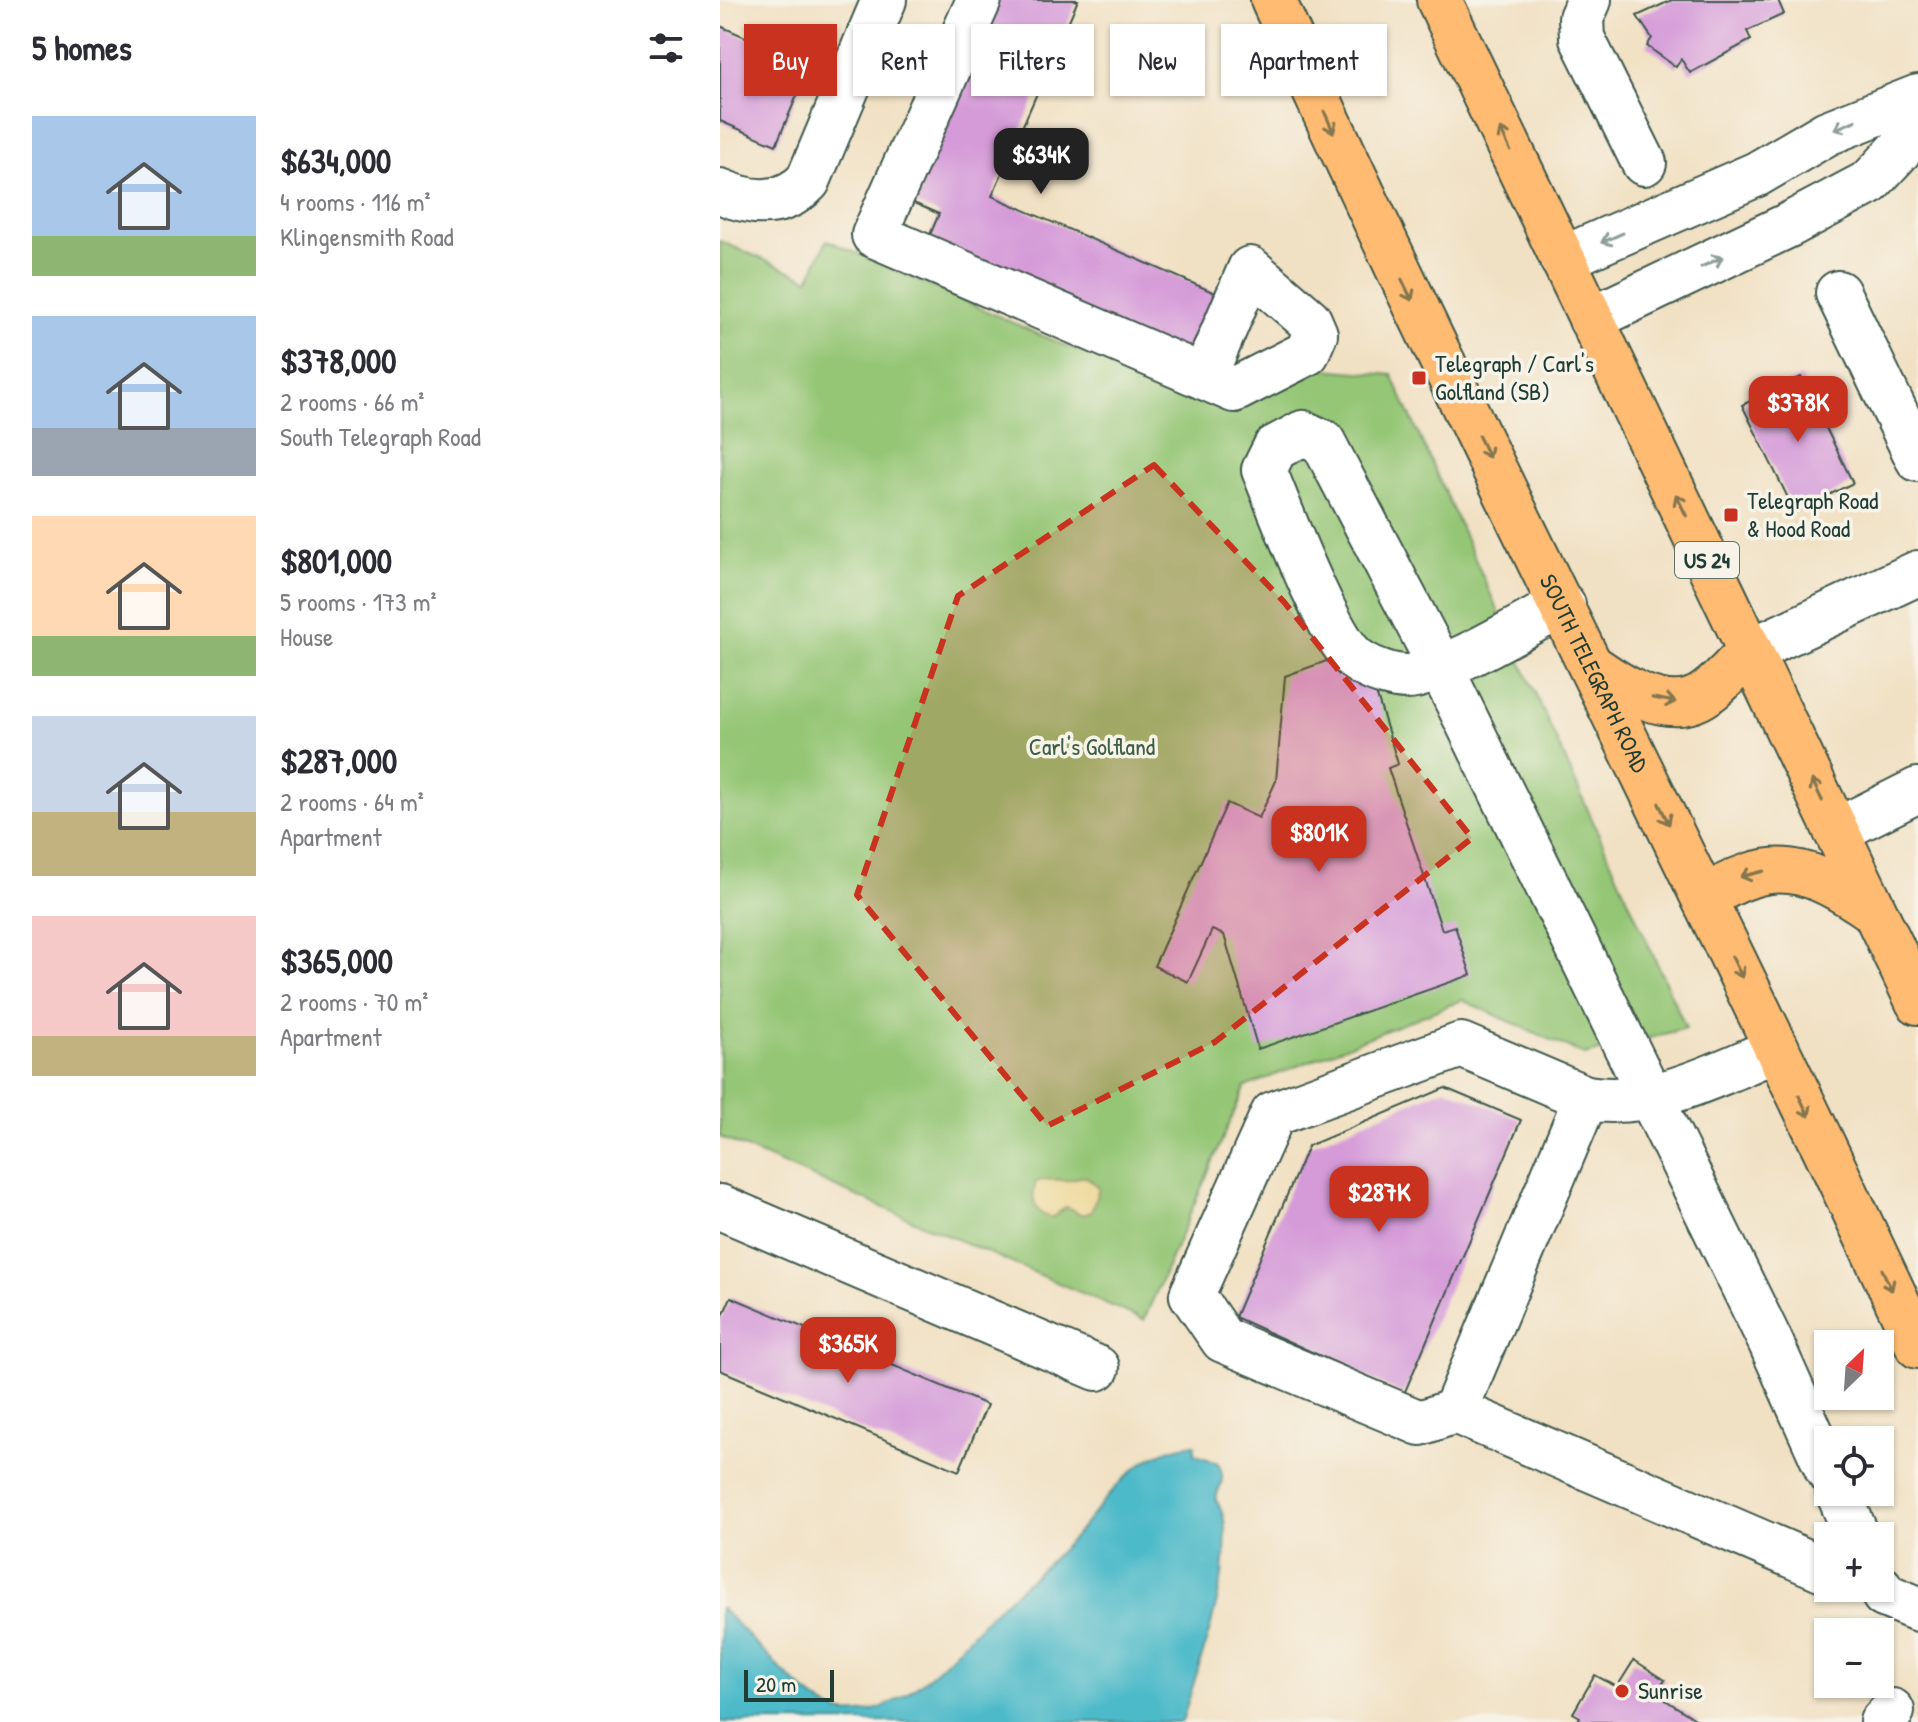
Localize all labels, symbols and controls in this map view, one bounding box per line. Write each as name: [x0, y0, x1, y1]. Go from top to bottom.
chip: Buy: [744, 24, 837, 96]
chip: Rent: [853, 24, 955, 96]
chip: Filters: [971, 24, 1094, 96]
chip: New: [1110, 24, 1205, 96]
chip: Apartment: [1221, 24, 1387, 96]
text: 5 homes: [32, 25, 132, 71]
icon: filters: [644, 26, 688, 70]
one-way arrow: [1322, 109, 1337, 134]
one-way arrow: [1834, 118, 1858, 133]
one-way arrow: [1497, 127, 1512, 151]
pin: $634K: [985, 128, 1097, 196]
text: $634K: [1012, 136, 1070, 171]
text: $634,000: [280, 138, 391, 184]
icon: home: [96, 148, 192, 244]
text: 4 rooms · 116 m²: [280, 184, 430, 219]
text: Klingensmith Road: [280, 219, 454, 254]
one-way arrow: [1600, 231, 1624, 246]
one-way arrow: [1700, 254, 1724, 269]
one-way arrow: [1400, 277, 1415, 301]
text: $378,000: [280, 338, 397, 384]
place label: Telegraph / Carl's Golfland (SB): [1435, 347, 1594, 407]
icon: home: [96, 348, 192, 444]
marker: Telegraph / Carl's Golfland (SB): [1410, 369, 1428, 387]
pin: $378K: [1742, 376, 1854, 444]
text: 2 rooms · 66 m²: [280, 384, 424, 419]
text: $378K: [1767, 384, 1829, 419]
text: South Telegraph Road: [280, 419, 481, 454]
one-way arrow: [1477, 434, 1493, 458]
place label: Telegraph Road & Hood Road: [1747, 484, 1878, 544]
one-way arrow: [1673, 493, 1688, 517]
marker: Telegraph Road & Hood Road: [1722, 506, 1740, 524]
text: $801,000: [280, 538, 392, 584]
road number: US 24: [1675, 542, 1739, 578]
icon: home: [96, 548, 192, 644]
street label: SOUTH TELEGRAPH ROAD: [1533, 569, 1657, 778]
text: 5 rooms · 173 m²: [280, 584, 436, 619]
text: House: [280, 619, 333, 654]
one-way arrow: [1650, 693, 1676, 708]
park label: Carl's Golfland: [1029, 730, 1155, 762]
text: $287,000: [280, 738, 397, 784]
icon: home: [96, 748, 192, 844]
one-way arrow: [1809, 779, 1824, 803]
text: 2 rooms · 64 m²: [280, 784, 424, 819]
one-way arrow: [1657, 802, 1672, 826]
pin: $801K: [1263, 806, 1375, 874]
text: $801K: [1289, 814, 1349, 849]
text: Apartment: [280, 819, 382, 854]
one-way arrow: [1739, 868, 1765, 883]
text: $365,000: [280, 938, 393, 984]
icon: home: [96, 948, 192, 1044]
one-way arrow: [1730, 955, 1745, 979]
text: 2 rooms · 70 m²: [280, 984, 428, 1019]
text: Apartment: [280, 1019, 382, 1054]
one-way arrow: [1797, 1094, 1812, 1118]
pin: $287K: [1323, 1166, 1435, 1234]
text: $287K: [1347, 1174, 1411, 1209]
one-way arrow: [1880, 1267, 1895, 1291]
pin: $365K: [792, 1317, 904, 1385]
text: $365K: [818, 1325, 878, 1360]
north arrow: [1814, 1330, 1894, 1410]
map controls: [1814, 1330, 1894, 1698]
button: locate: [1814, 1426, 1894, 1506]
button: +: [1814, 1522, 1894, 1602]
button: −: [1814, 1618, 1894, 1698]
scale bar: [744, 1666, 834, 1702]
text: 20 m: [756, 1669, 796, 1699]
place label: Sunrise: [1638, 1674, 1703, 1706]
marker: Sunrise: [1613, 1682, 1631, 1700]

